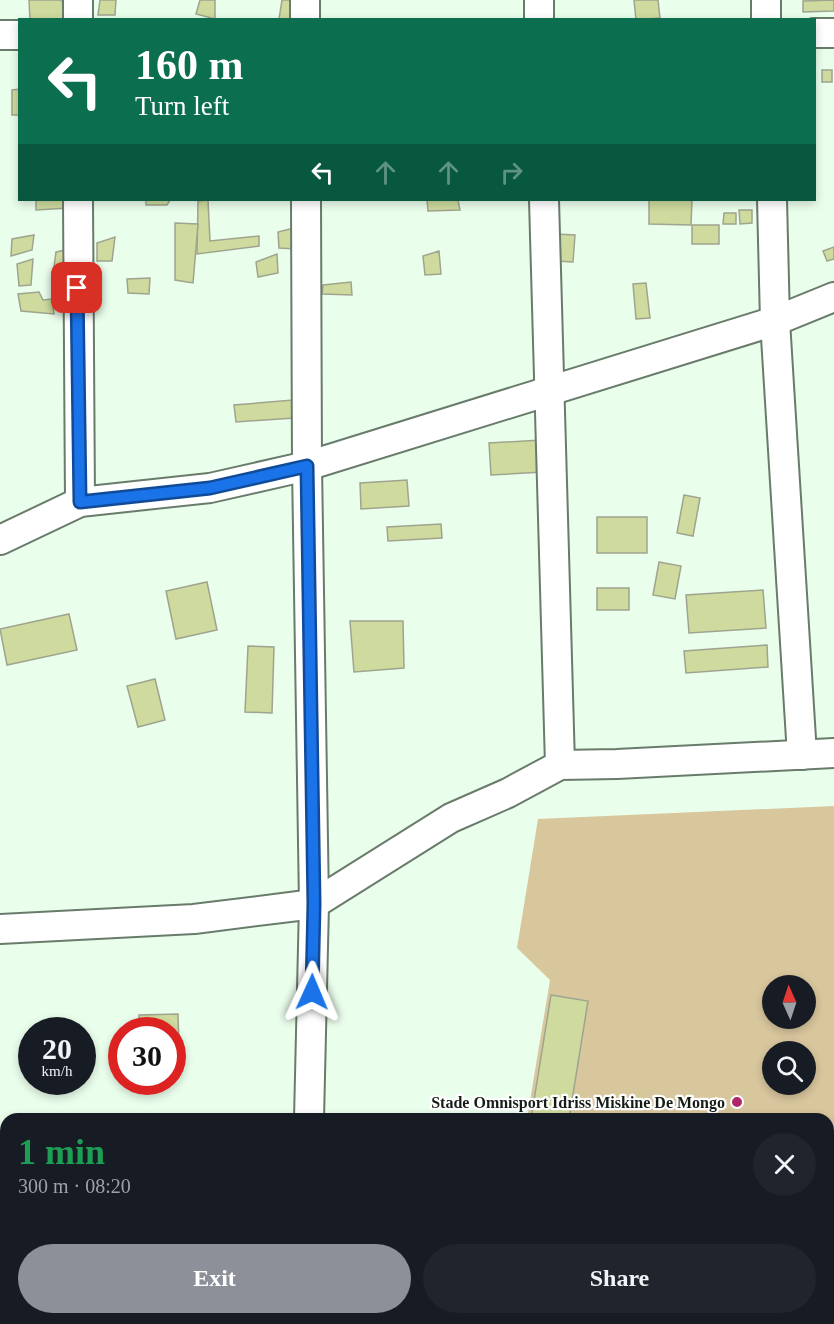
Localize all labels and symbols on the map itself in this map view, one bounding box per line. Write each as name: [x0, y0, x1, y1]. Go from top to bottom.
pin: [51, 262, 102, 313]
position arrow: [280, 960, 344, 1024]
north arrow: [762, 975, 816, 1029]
speed limit sign: 30: [108, 1017, 186, 1095]
place label: Stade Omnisport Idriss Miskine De Mongo: [431, 1094, 725, 1112]
marker: Stade Omnisport Idriss Miskine De Mongo: [730, 1095, 744, 1109]

